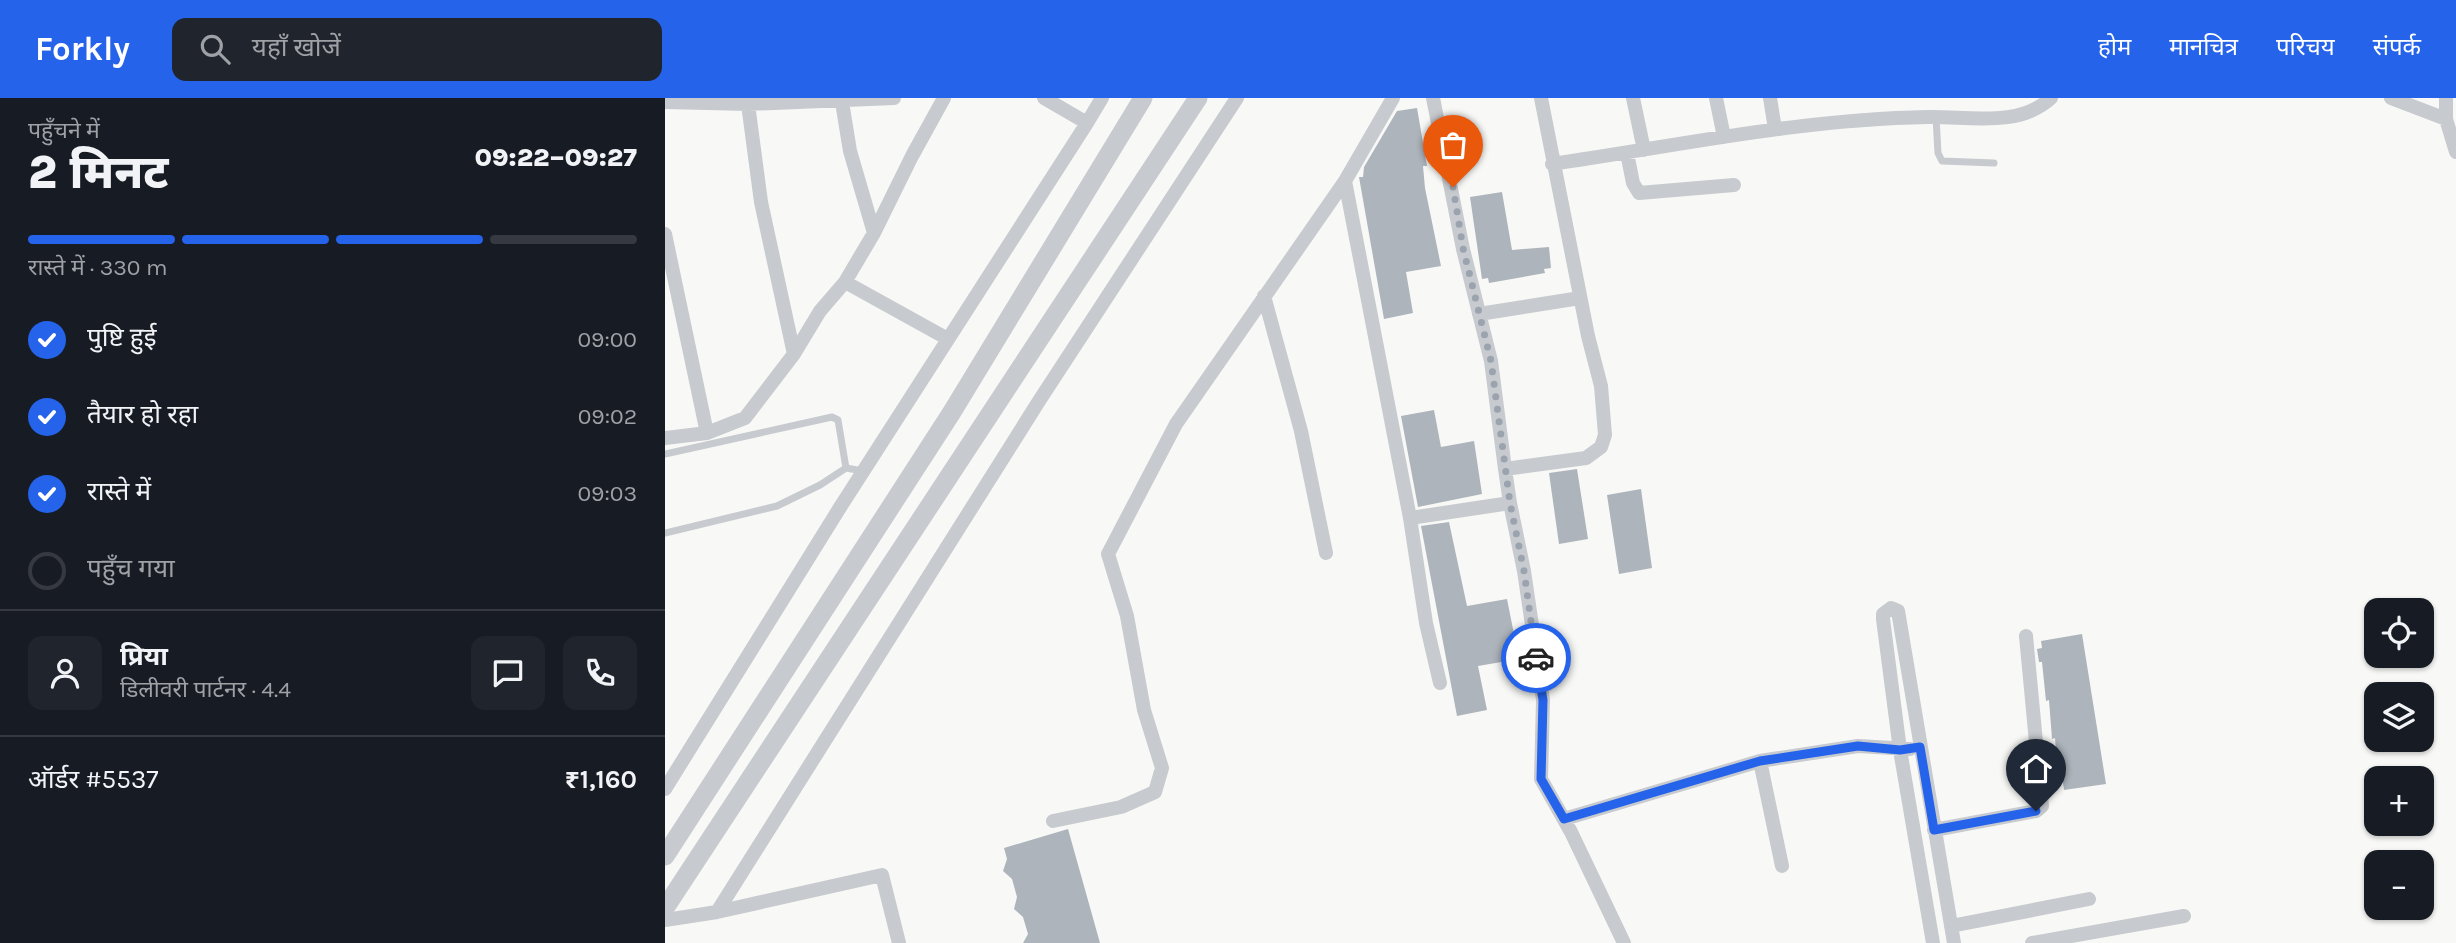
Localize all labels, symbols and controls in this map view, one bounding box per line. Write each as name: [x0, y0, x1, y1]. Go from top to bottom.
search box: [172, 18, 662, 81]
text: Forkly: [35, 30, 130, 68]
icon: search: [196, 30, 234, 68]
text: यहाँ खोजें: [252, 32, 341, 63]
text: होम: [2098, 33, 2131, 61]
text: मानचित्र: [2169, 33, 2238, 61]
text: परिचय: [2276, 33, 2335, 61]
text: संपर्क: [2373, 33, 2421, 61]
pin: [1423, 115, 1483, 187]
text: पहुँचने में: [28, 117, 100, 144]
icon: bag: [1434, 126, 1472, 164]
text: 09:22–09:27: [474, 142, 637, 173]
text: 2 मिनट: [28, 146, 169, 200]
text: रास्ते में · 330 m: [28, 254, 167, 281]
icon: check: [28, 321, 66, 359]
text: पुष्टि हुई: [87, 322, 156, 353]
text: 09:00: [577, 326, 637, 353]
icon: check: [28, 398, 66, 436]
text: तैयार हो रहा: [87, 399, 198, 430]
text: 09:02: [578, 403, 637, 430]
icon: check: [28, 475, 66, 513]
text: रास्ते में: [87, 476, 151, 507]
text: 09:03: [577, 480, 637, 507]
text: पहुँच गया: [87, 553, 175, 584]
map controls: [2364, 598, 2434, 920]
button: locate: [2364, 598, 2434, 668]
courier: [1501, 623, 1571, 693]
button: person: [28, 636, 102, 710]
button: chat: [471, 636, 545, 710]
button: phone: [563, 636, 637, 710]
icon: car: [1517, 639, 1555, 677]
text: प्रिया: [120, 641, 168, 672]
text: डिलीवरी पार्टनर · 4.4: [120, 676, 291, 703]
button: layers: [2364, 682, 2434, 752]
pin: [2006, 739, 2066, 811]
icon: home: [2017, 750, 2055, 788]
text: ऑर्डर #5537: [28, 764, 159, 795]
text: ₹1,160: [565, 764, 637, 795]
button: +: [2364, 766, 2434, 836]
button: −: [2364, 850, 2434, 920]

